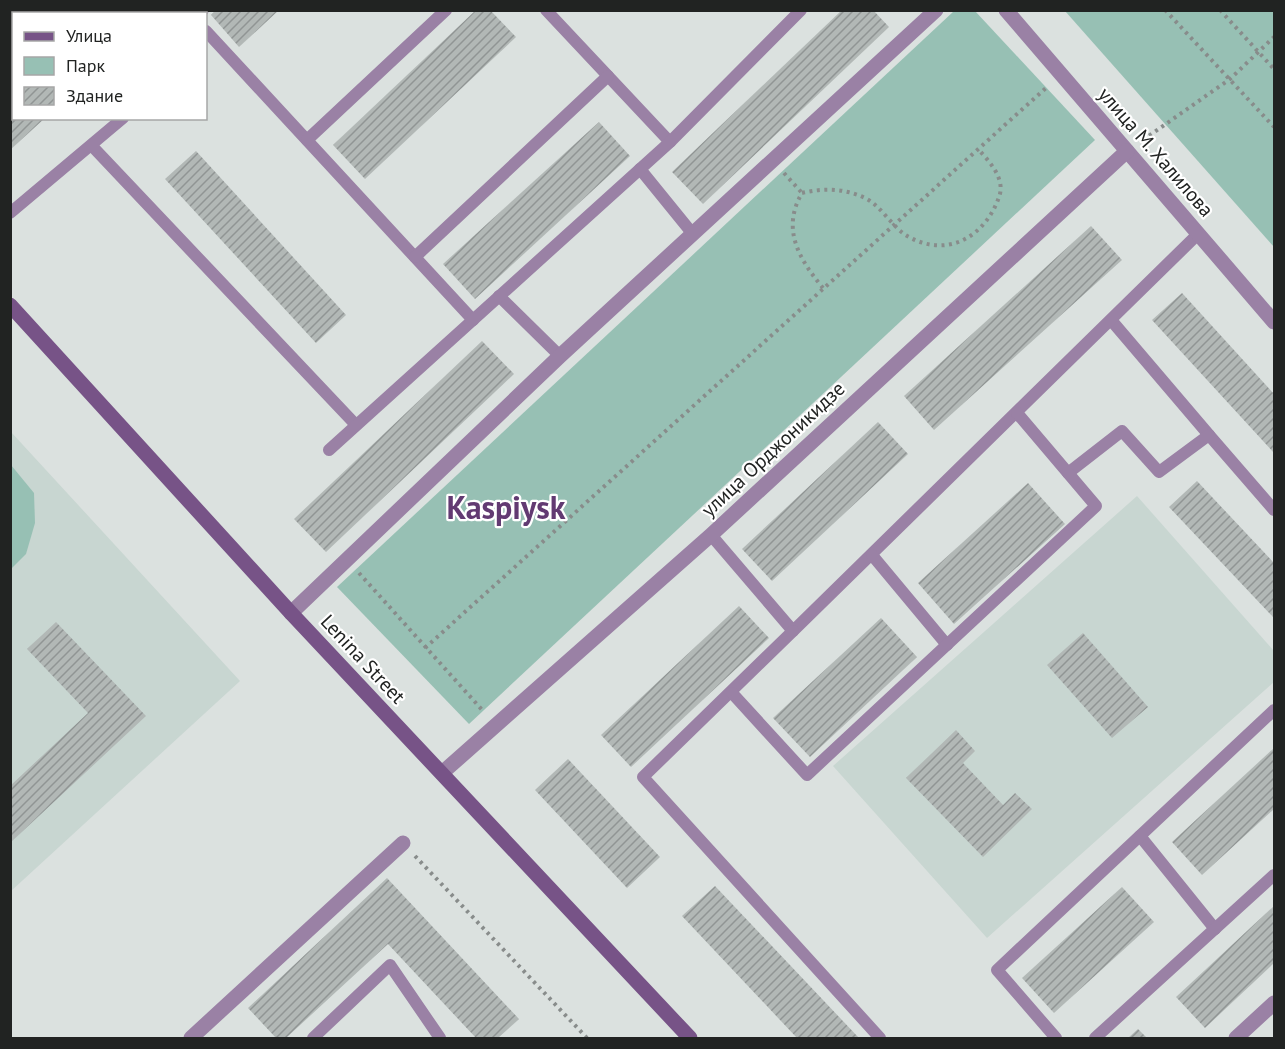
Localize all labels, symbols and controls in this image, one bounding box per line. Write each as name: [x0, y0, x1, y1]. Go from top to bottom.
legend: [12, 12, 207, 120]
text: Улица: [66, 24, 112, 47]
text: Парк: [66, 54, 106, 77]
street label: улица М. Халилова: [1093, 82, 1219, 222]
text: Здание: [66, 84, 123, 107]
street label: улица Орджоникидзе: [696, 376, 850, 522]
district label: Kaspiysk: [447, 486, 566, 528]
street label: Lenina Street: [315, 609, 411, 709]

